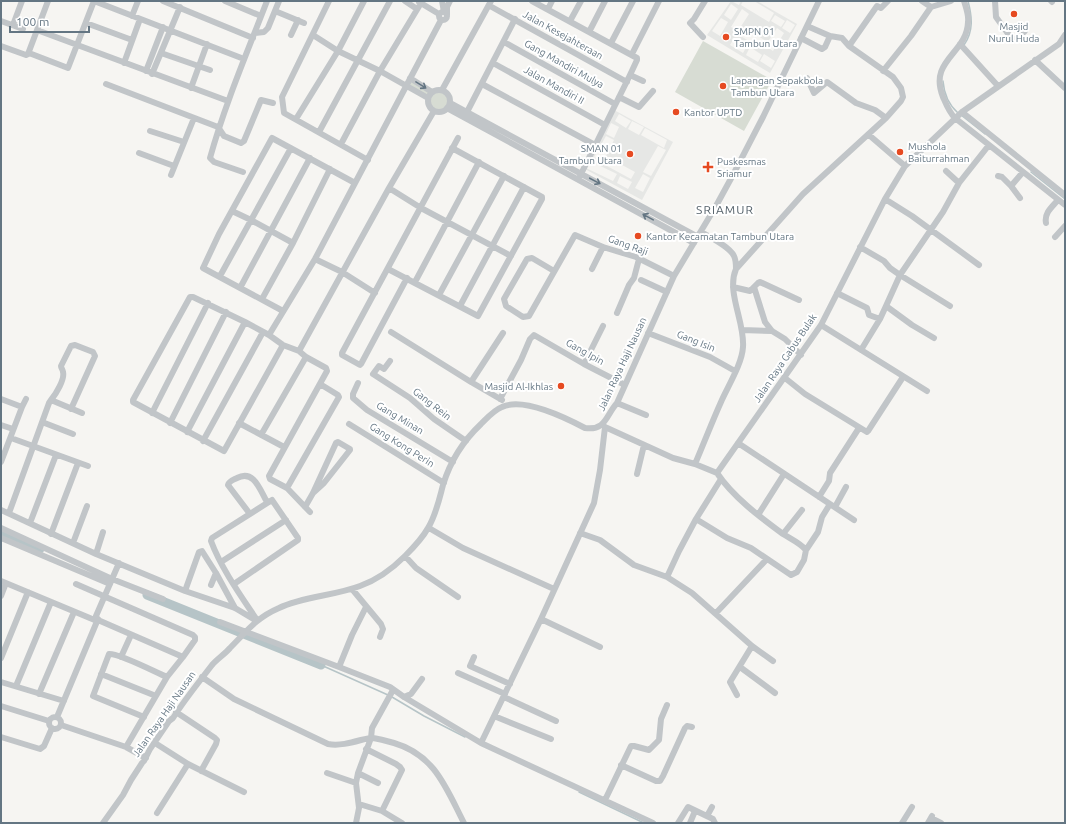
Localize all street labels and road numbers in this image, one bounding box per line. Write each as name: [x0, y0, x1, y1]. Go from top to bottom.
street label: Jalan Kesejahteraan: [521, 8, 605, 62]
street label: Gang Mandiri Mulya: [522, 38, 606, 90]
street label: Jalan Mandiri II: [522, 64, 586, 106]
street label: Gang Raji: [607, 233, 649, 257]
street label: Jalan Raya Gabus Bulak: [751, 312, 819, 404]
street label: Jalan Raya Haji Nausan: [595, 316, 649, 412]
street label: Gang Isin: [675, 328, 717, 354]
street label: Gang Ipin: [564, 337, 606, 367]
street label: Gang Rein: [411, 386, 453, 422]
street label: Gang Minan: [374, 400, 426, 436]
street label: Gang Kong Perin: [368, 421, 436, 469]
street label: Jalan Raya Haji Nausan: [130, 669, 198, 759]

